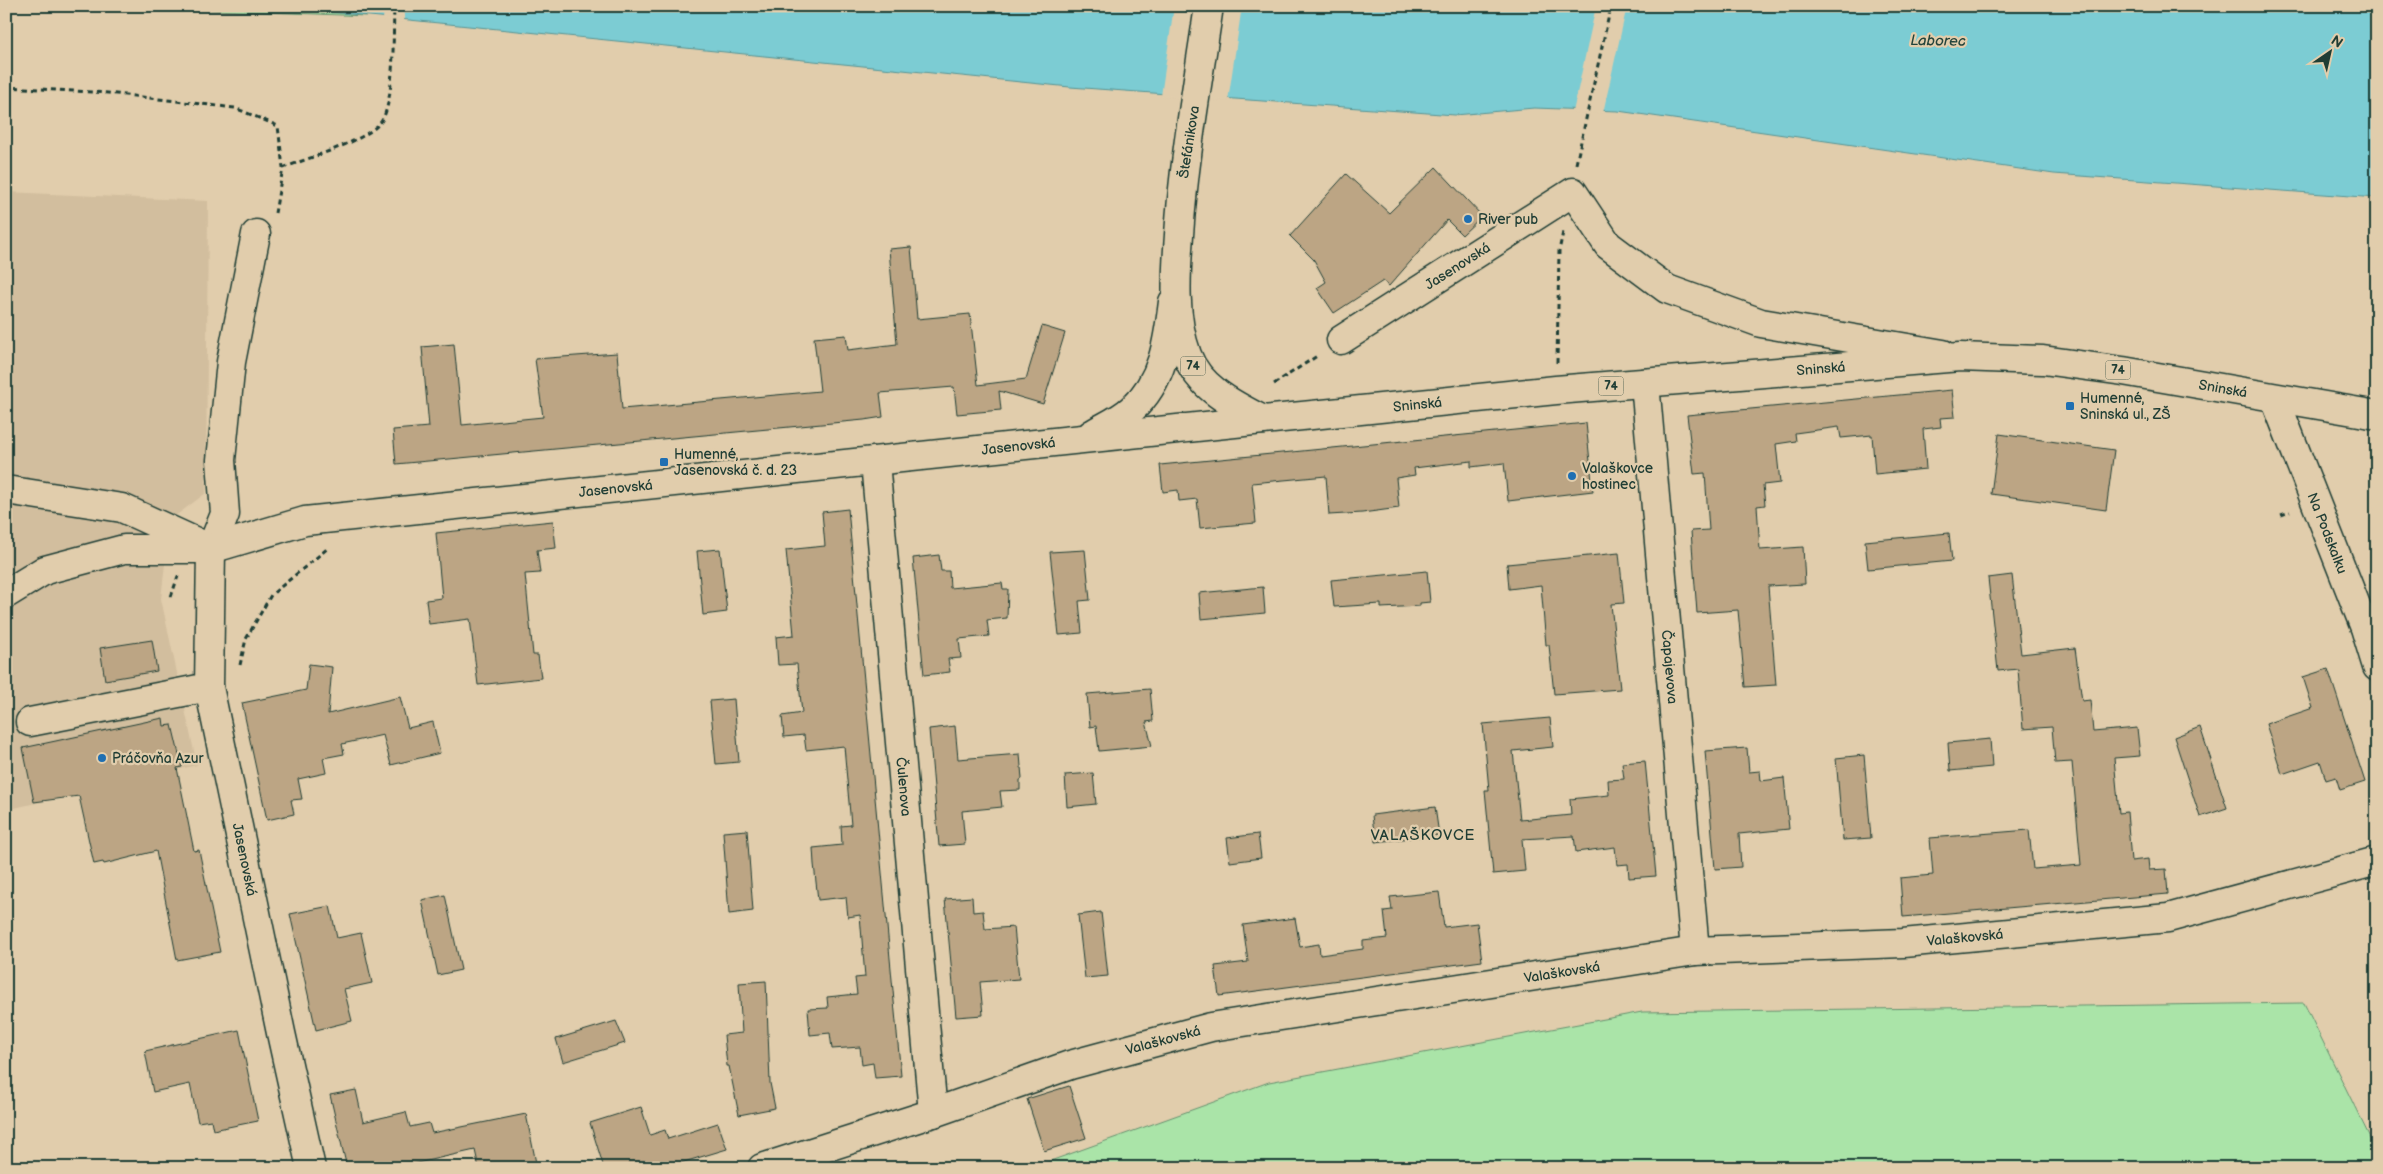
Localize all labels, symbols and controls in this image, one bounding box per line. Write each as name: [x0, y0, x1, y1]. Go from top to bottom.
north arrow: [2306, 28, 2356, 78]
water label: Laborec: [1910, 31, 1966, 51]
text: N: [2328, 32, 2346, 52]
street label: Štefánikova: [1174, 104, 1203, 180]
place label: River pub: [1478, 211, 1538, 228]
marker: River pub: [1462, 213, 1474, 225]
street label: Jasenovská: [1421, 239, 1493, 293]
road number: 74: [1180, 356, 1206, 376]
street label: Sninská: [1796, 358, 1846, 379]
road number: 74: [2106, 360, 2130, 380]
road number: 74: [1598, 376, 1624, 396]
street label: Sninská: [2197, 376, 2249, 401]
place label: Humenné, Sninská ul., ZŠ: [2080, 390, 2171, 423]
street label: Sninská: [1392, 393, 1443, 415]
marker: Humenné, Sninská ul., ZŠ: [2064, 400, 2076, 412]
street label: Jasenovská: [981, 433, 1056, 458]
place label: Humenné, Jasenovská č. d. 23: [674, 446, 797, 479]
marker: Humenné, Jasenovská č. d. 23: [658, 456, 670, 468]
place label: Valaškovce hostinec: [1582, 460, 1653, 493]
marker: Valaškovce hostinec: [1566, 470, 1578, 482]
street label: Jasenovská: [578, 476, 654, 501]
street label: Na Podskalku: [2304, 490, 2351, 576]
street label: Čapajevova: [1658, 629, 1682, 705]
place label: Práčovňa Azur: [112, 750, 205, 767]
marker: Práčovňa Azur: [96, 752, 108, 764]
street label: Čulenova: [893, 756, 915, 817]
street label: Jasenovská: [229, 821, 261, 898]
district label: VALAŠKOVCE: [1370, 826, 1476, 845]
street label: Valaškovská: [1926, 925, 2004, 949]
street label: Valaškovská: [1523, 958, 1601, 986]
street label: Valaškovská: [1124, 1022, 1202, 1058]

